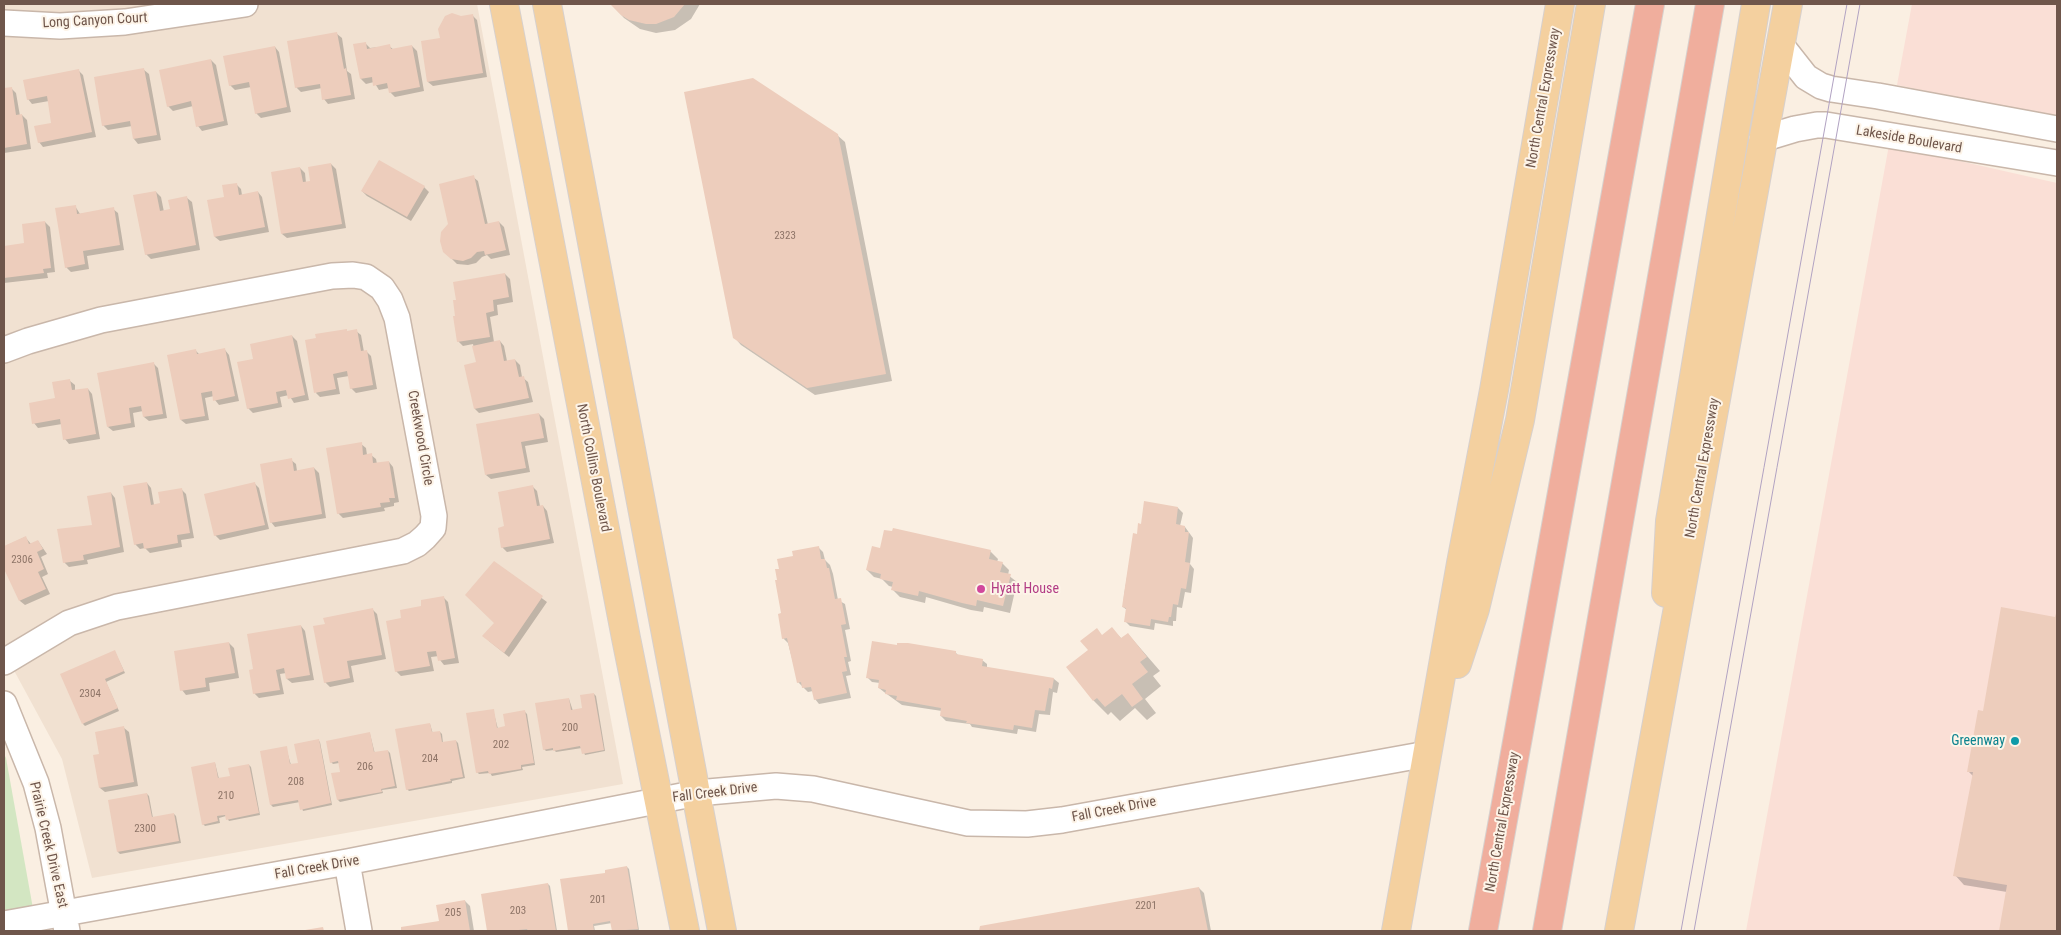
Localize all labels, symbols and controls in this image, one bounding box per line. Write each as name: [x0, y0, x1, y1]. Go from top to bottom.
street label: Long Canyon Court: [42, 10, 148, 32]
street label: North Central Expressway: [1523, 27, 1565, 169]
street label: Lakeside Boulevard: [1855, 122, 1963, 158]
house number: 2323: [774, 229, 796, 243]
street label: Creekwood Circle: [403, 389, 437, 487]
street label: North Central Expressway: [1682, 397, 1724, 539]
street label: North Collins Boulevard: [572, 402, 614, 534]
house number: 2306: [11, 553, 33, 567]
place label: Hyatt House: [991, 581, 1059, 597]
marker: Hyatt House: [975, 583, 987, 595]
house number: 2304: [79, 687, 101, 701]
house number: 200: [562, 721, 578, 735]
place label: Greenway: [1951, 733, 2005, 749]
marker: Greenway: [2009, 735, 2021, 747]
house number: 202: [493, 738, 509, 752]
street label: North Central Expressway: [1482, 751, 1524, 893]
house number: 204: [422, 752, 438, 766]
house number: 206: [357, 760, 373, 774]
house number: 208: [288, 775, 304, 789]
street label: Fall Creek Drive: [672, 779, 758, 807]
street label: Prairie Creek Drive East: [25, 780, 71, 910]
house number: 210: [218, 789, 234, 803]
street label: Fall Creek Drive: [1070, 794, 1158, 826]
house number: 2300: [134, 822, 156, 836]
street label: Fall Creek Drive: [273, 852, 361, 884]
house number: 201: [590, 893, 606, 907]
house number: 2201: [1135, 899, 1157, 913]
house number: 203: [510, 904, 526, 918]
house number: 205: [445, 906, 461, 920]

